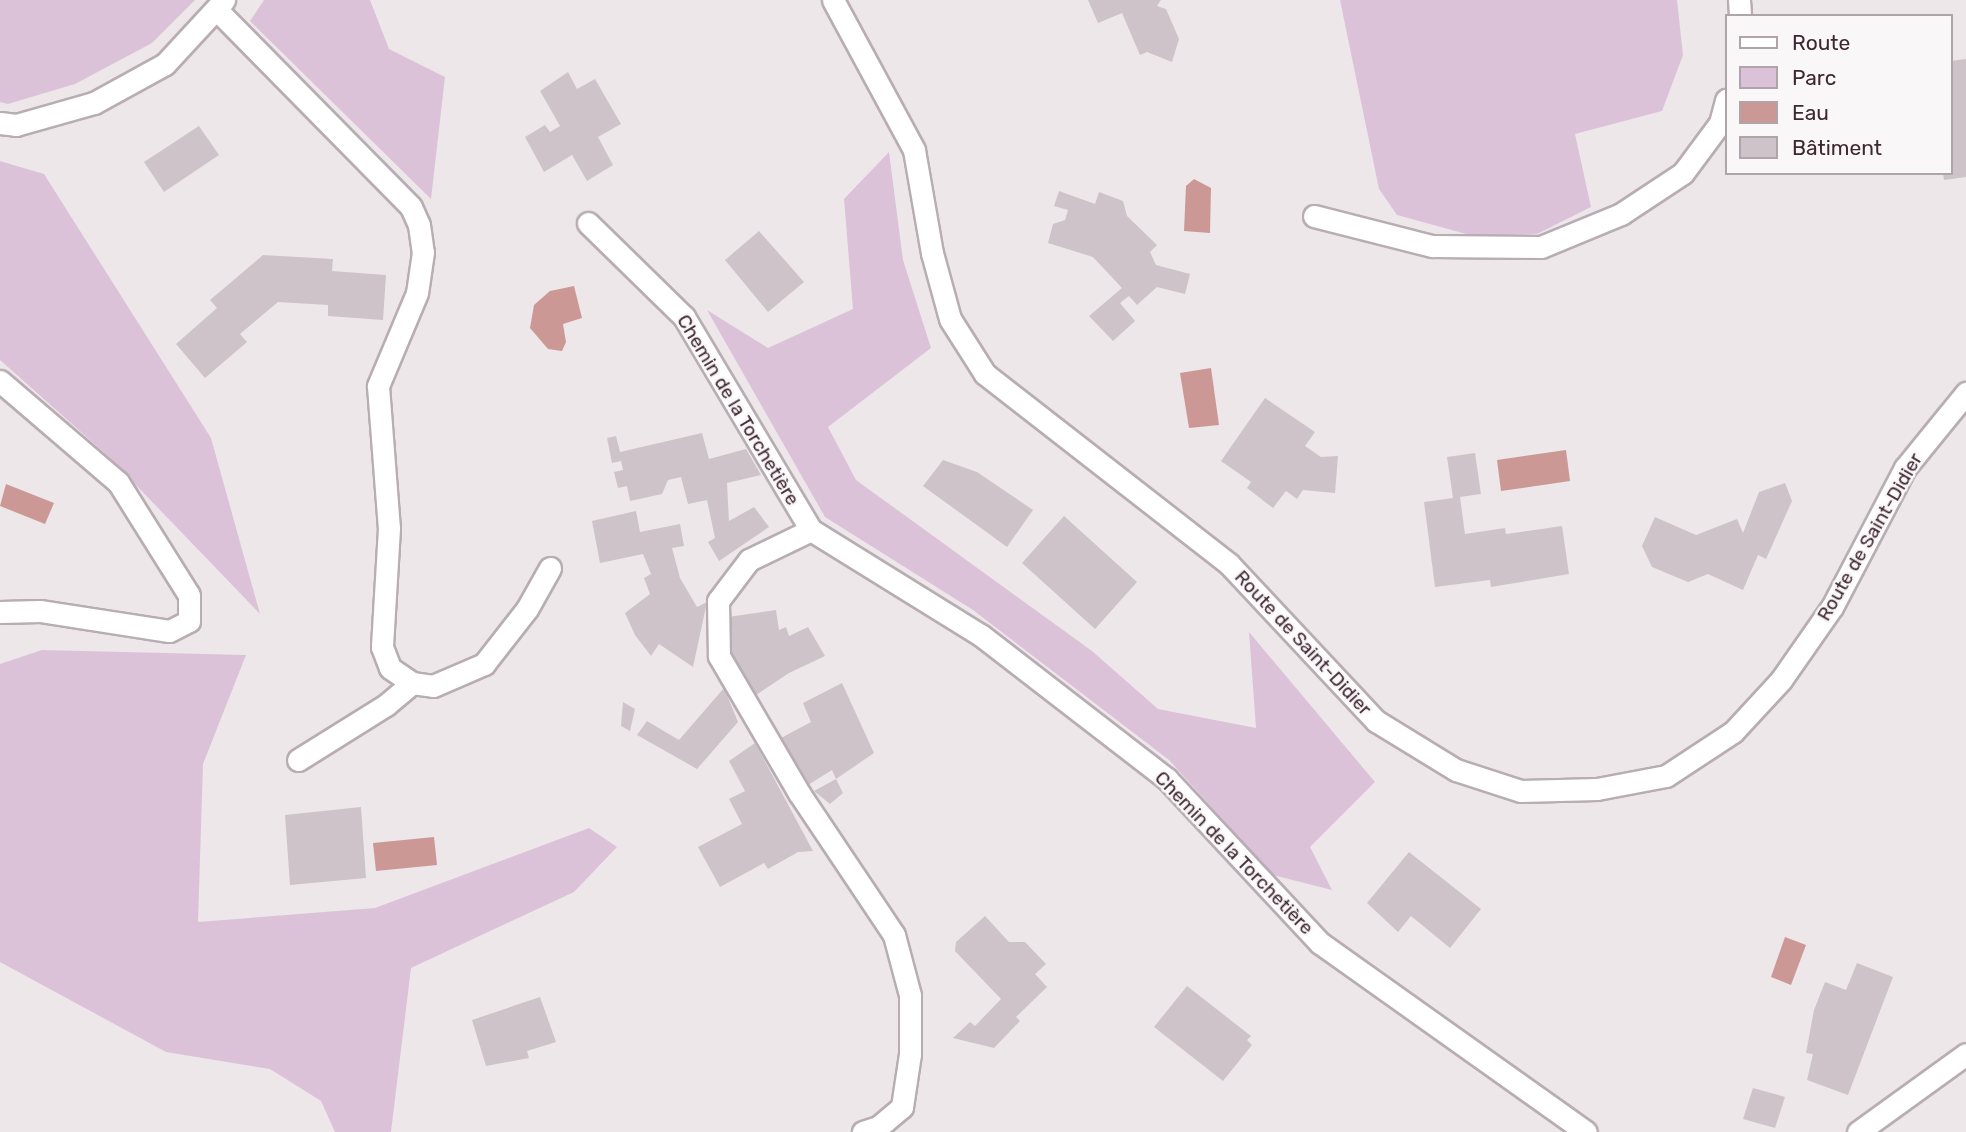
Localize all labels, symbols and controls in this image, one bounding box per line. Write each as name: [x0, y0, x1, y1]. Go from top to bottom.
legend: [1724, 14, 1952, 175]
text: Route: [1792, 30, 1850, 55]
text: Parc: [1792, 65, 1836, 90]
text: Eau: [1792, 100, 1829, 125]
text: Bâtiment: [1792, 135, 1882, 160]
street label: Chemin de la Torchetière: [672, 310, 804, 510]
street label: Route de Saint-Didier: [1813, 449, 1927, 625]
street label: Route de Saint-Didier: [1230, 566, 1376, 720]
street label: Chemin de la Torchetière: [1150, 766, 1318, 940]

